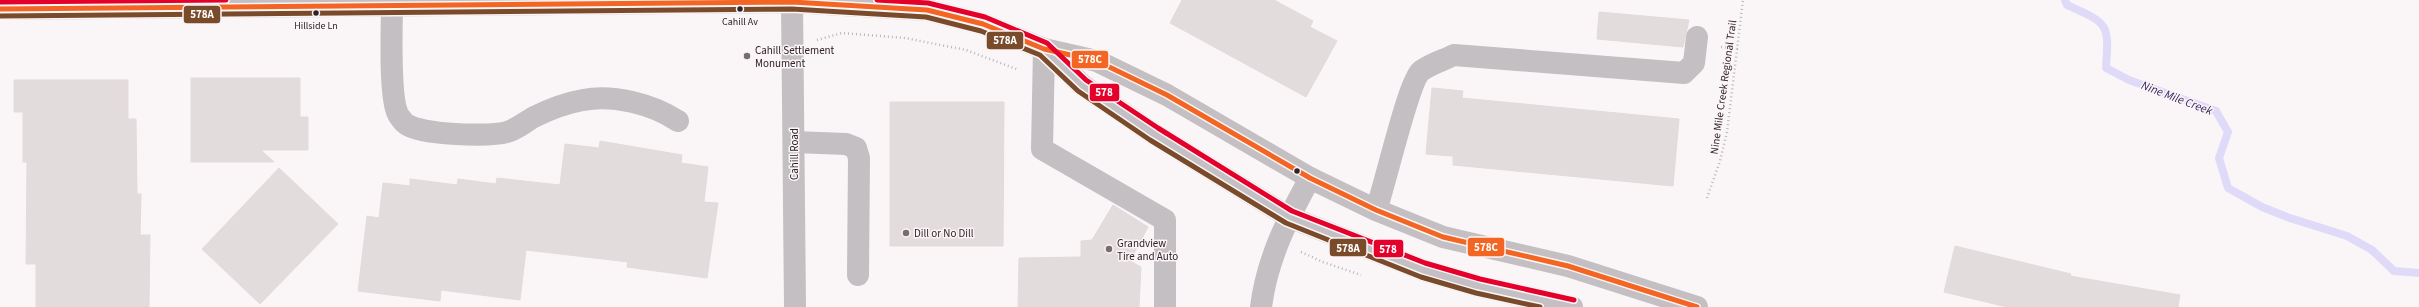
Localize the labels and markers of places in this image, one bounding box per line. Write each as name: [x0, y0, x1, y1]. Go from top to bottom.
marker: Cahill Av: [735, 4, 745, 14]
marker: Hillside Ln: [311, 8, 321, 18]
place label: Cahill Av: [722, 15, 758, 29]
place label: Hillside Ln: [294, 19, 338, 33]
place label: Cahill Settlement Monument: [755, 43, 835, 71]
marker: Cahill Settlement Monument: [742, 51, 752, 61]
unlabelled marker: [1292, 166, 1302, 176]
place label: Dill or No Dill: [914, 226, 974, 241]
marker: Dill or No Dill: [901, 228, 911, 238]
place label: Grandview Tire and Auto: [1117, 236, 1178, 264]
marker: Grandview Tire and Auto: [1104, 244, 1114, 254]

